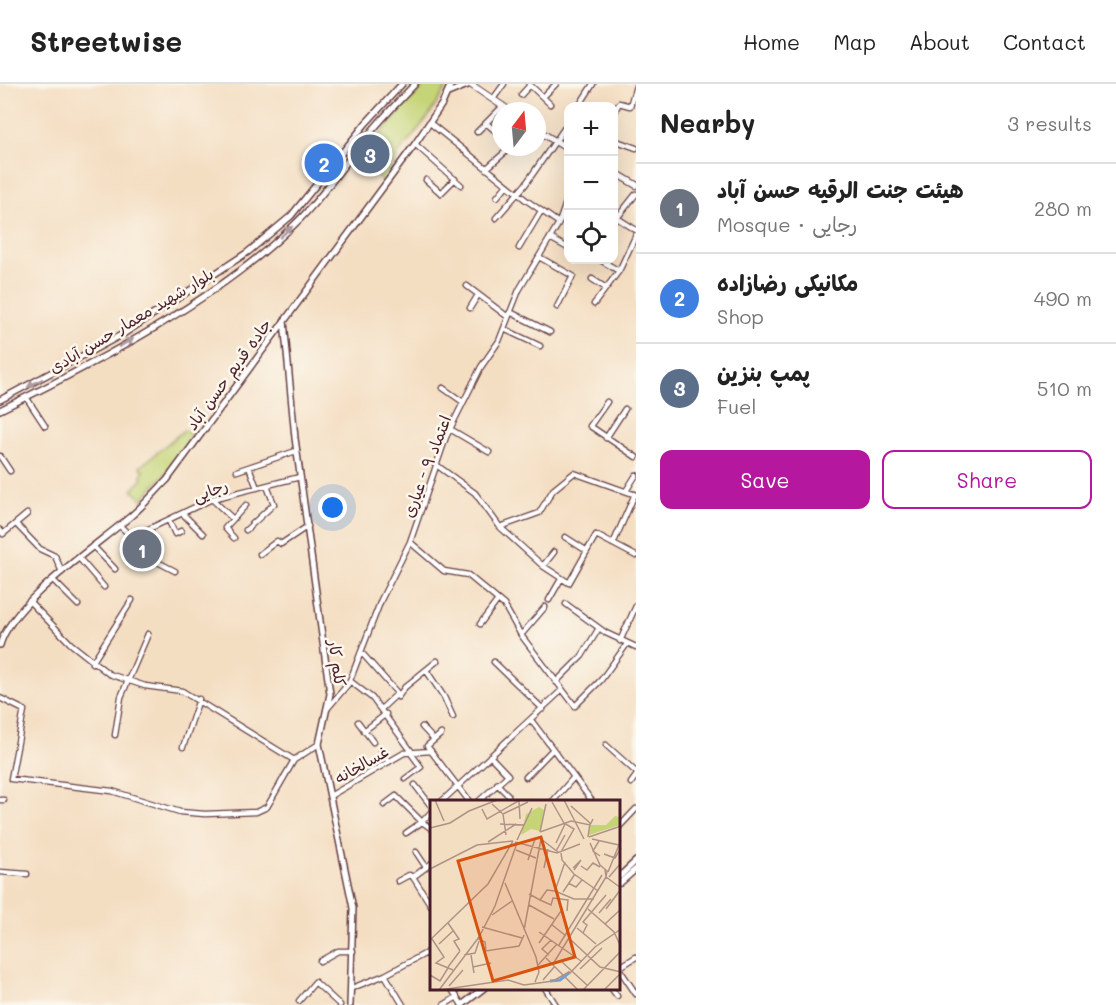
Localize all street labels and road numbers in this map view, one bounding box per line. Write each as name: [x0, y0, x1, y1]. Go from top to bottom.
street label: بلوار شهید معمار حسن آبادی: [45, 262, 218, 378]
street label: جاده قدیم حسن آباد: [181, 314, 278, 436]
street label: اعتماد ۹ - عیاری: [397, 412, 455, 520]
street label: رجایی: [189, 474, 231, 507]
street label: کلم کار: [321, 637, 352, 688]
street label: غسالخانه: [330, 740, 392, 788]

